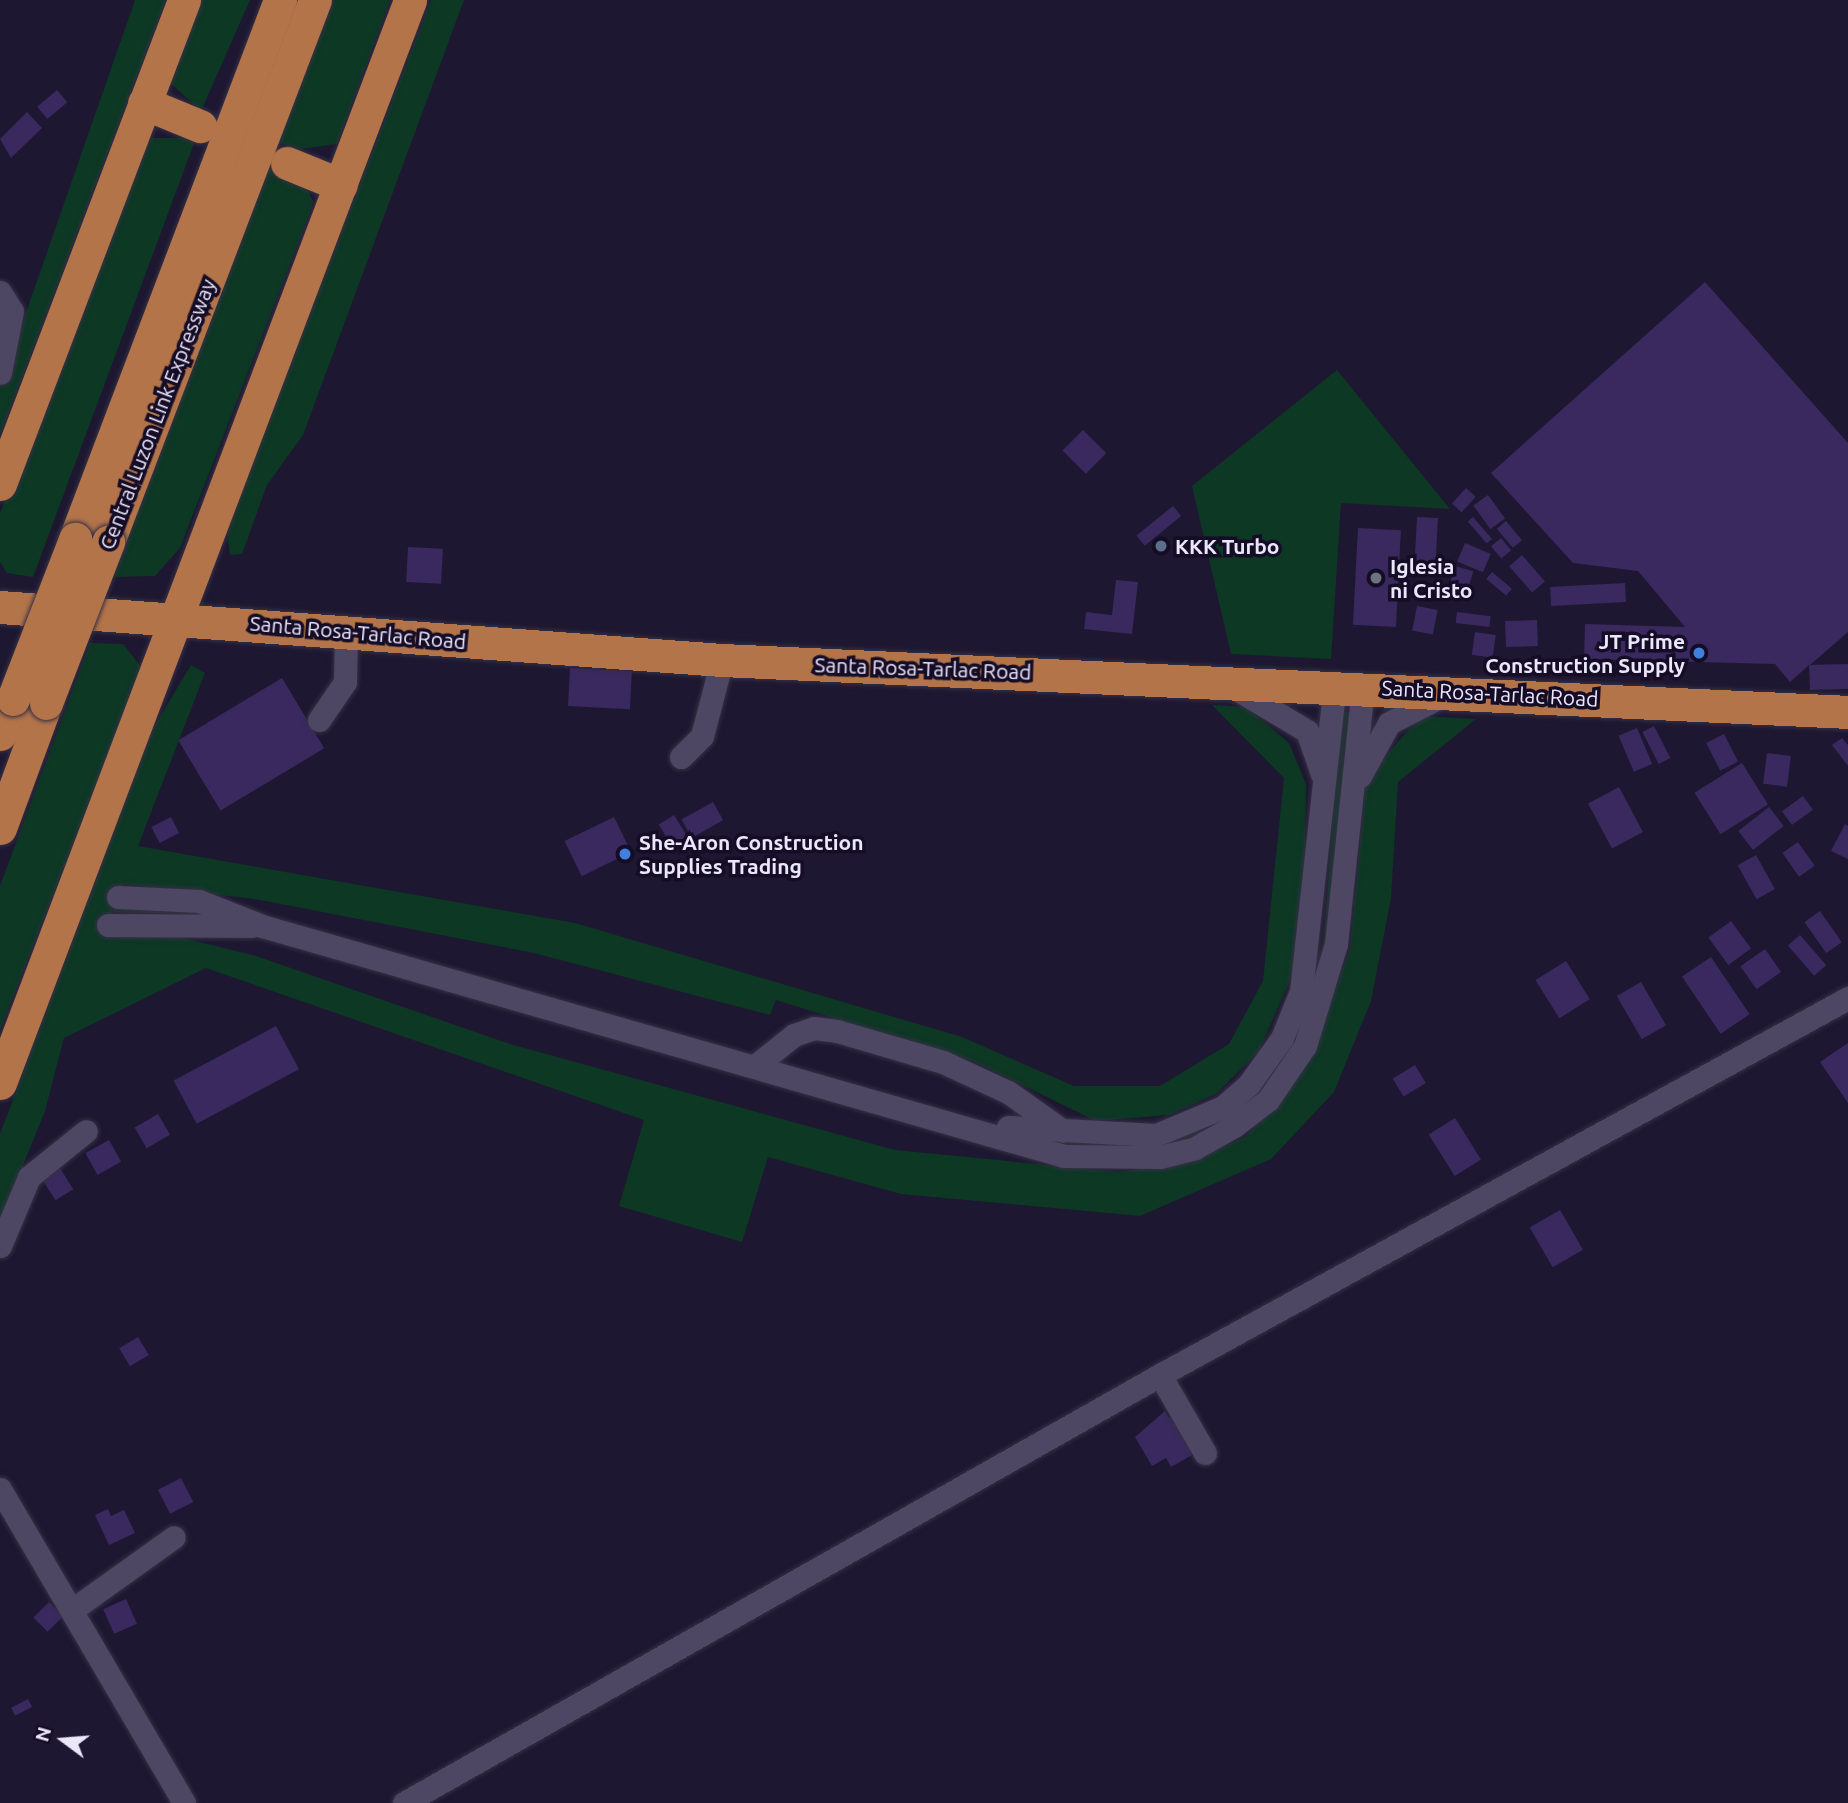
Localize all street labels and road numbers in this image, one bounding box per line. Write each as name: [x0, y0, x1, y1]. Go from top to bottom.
street label: Central Luzon Link Expressway: [94, 275, 220, 553]
street label: Santa Rosa-Tarlac Road: [249, 610, 467, 654]
street label: Santa Rosa-Tarlac Road: [814, 652, 1032, 684]
street label: Santa Rosa-Tarlac Road: [1381, 675, 1599, 711]

